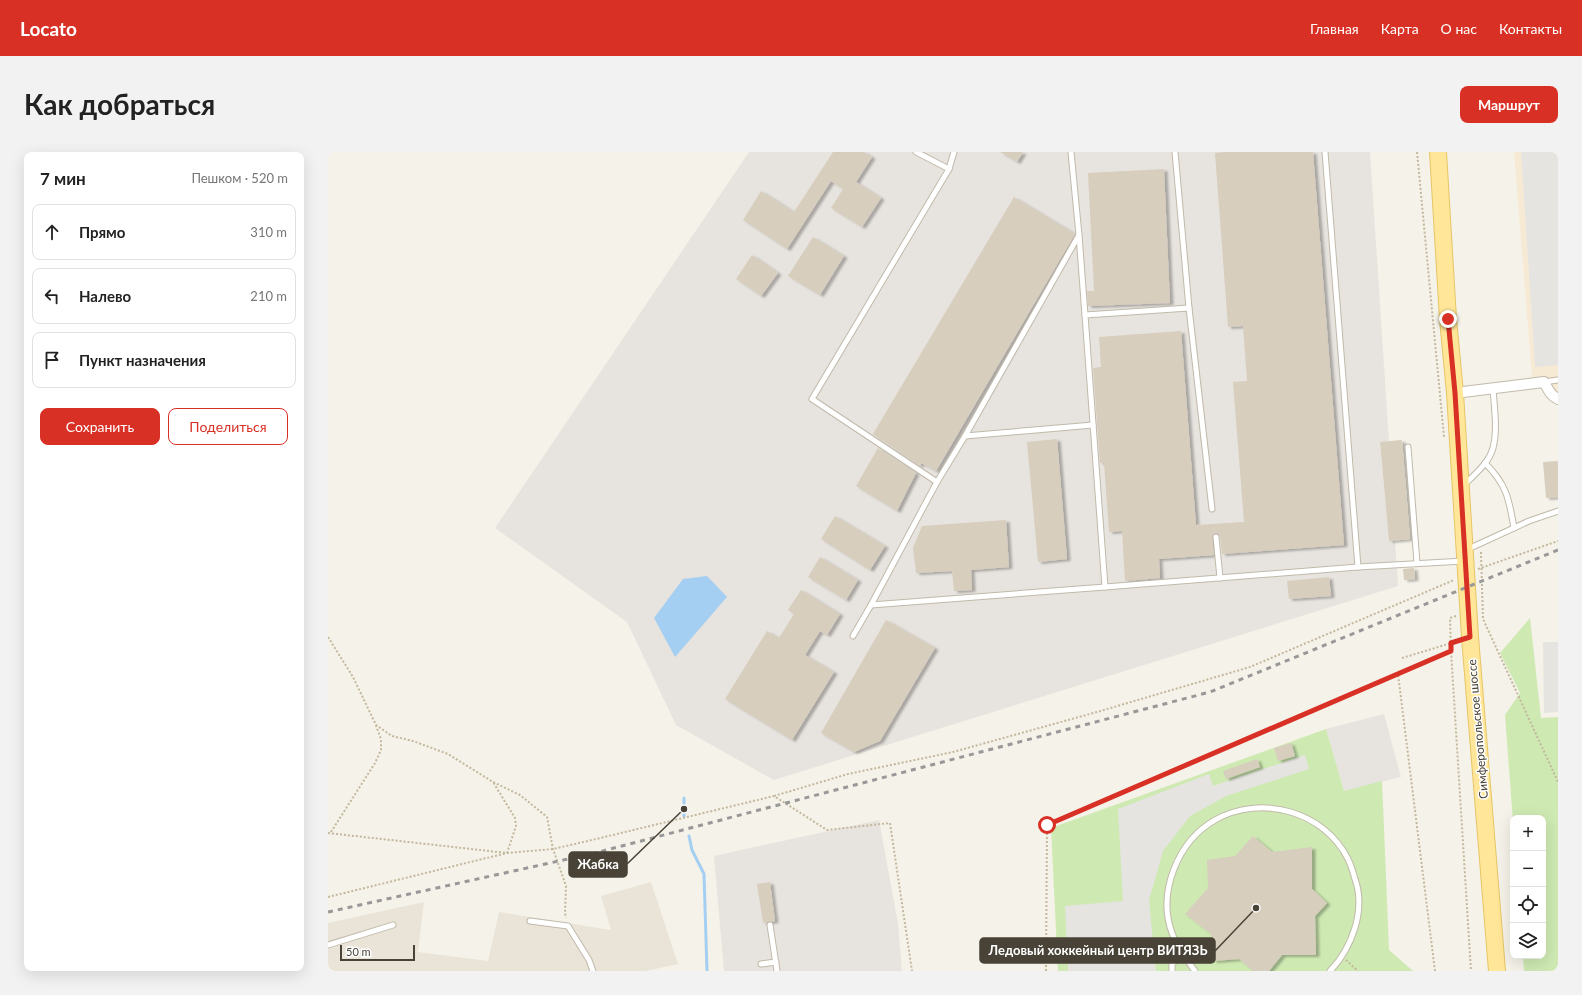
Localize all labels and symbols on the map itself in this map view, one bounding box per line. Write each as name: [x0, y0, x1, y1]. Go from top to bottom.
route end: [1439, 310, 1457, 328]
street label: Симферопольское шоссе: [1464, 659, 1491, 799]
route start: [1038, 816, 1056, 834]
callout: Жабка: [569, 852, 627, 877]
text: Жабка: [577, 856, 619, 872]
callout: Ледовый хоккейный центр ВИТЯЗЬ: [980, 938, 1215, 963]
text: Ледовый хоккейный центр ВИТЯЗЬ: [988, 942, 1207, 958]
scale bar: [340, 943, 415, 962]

